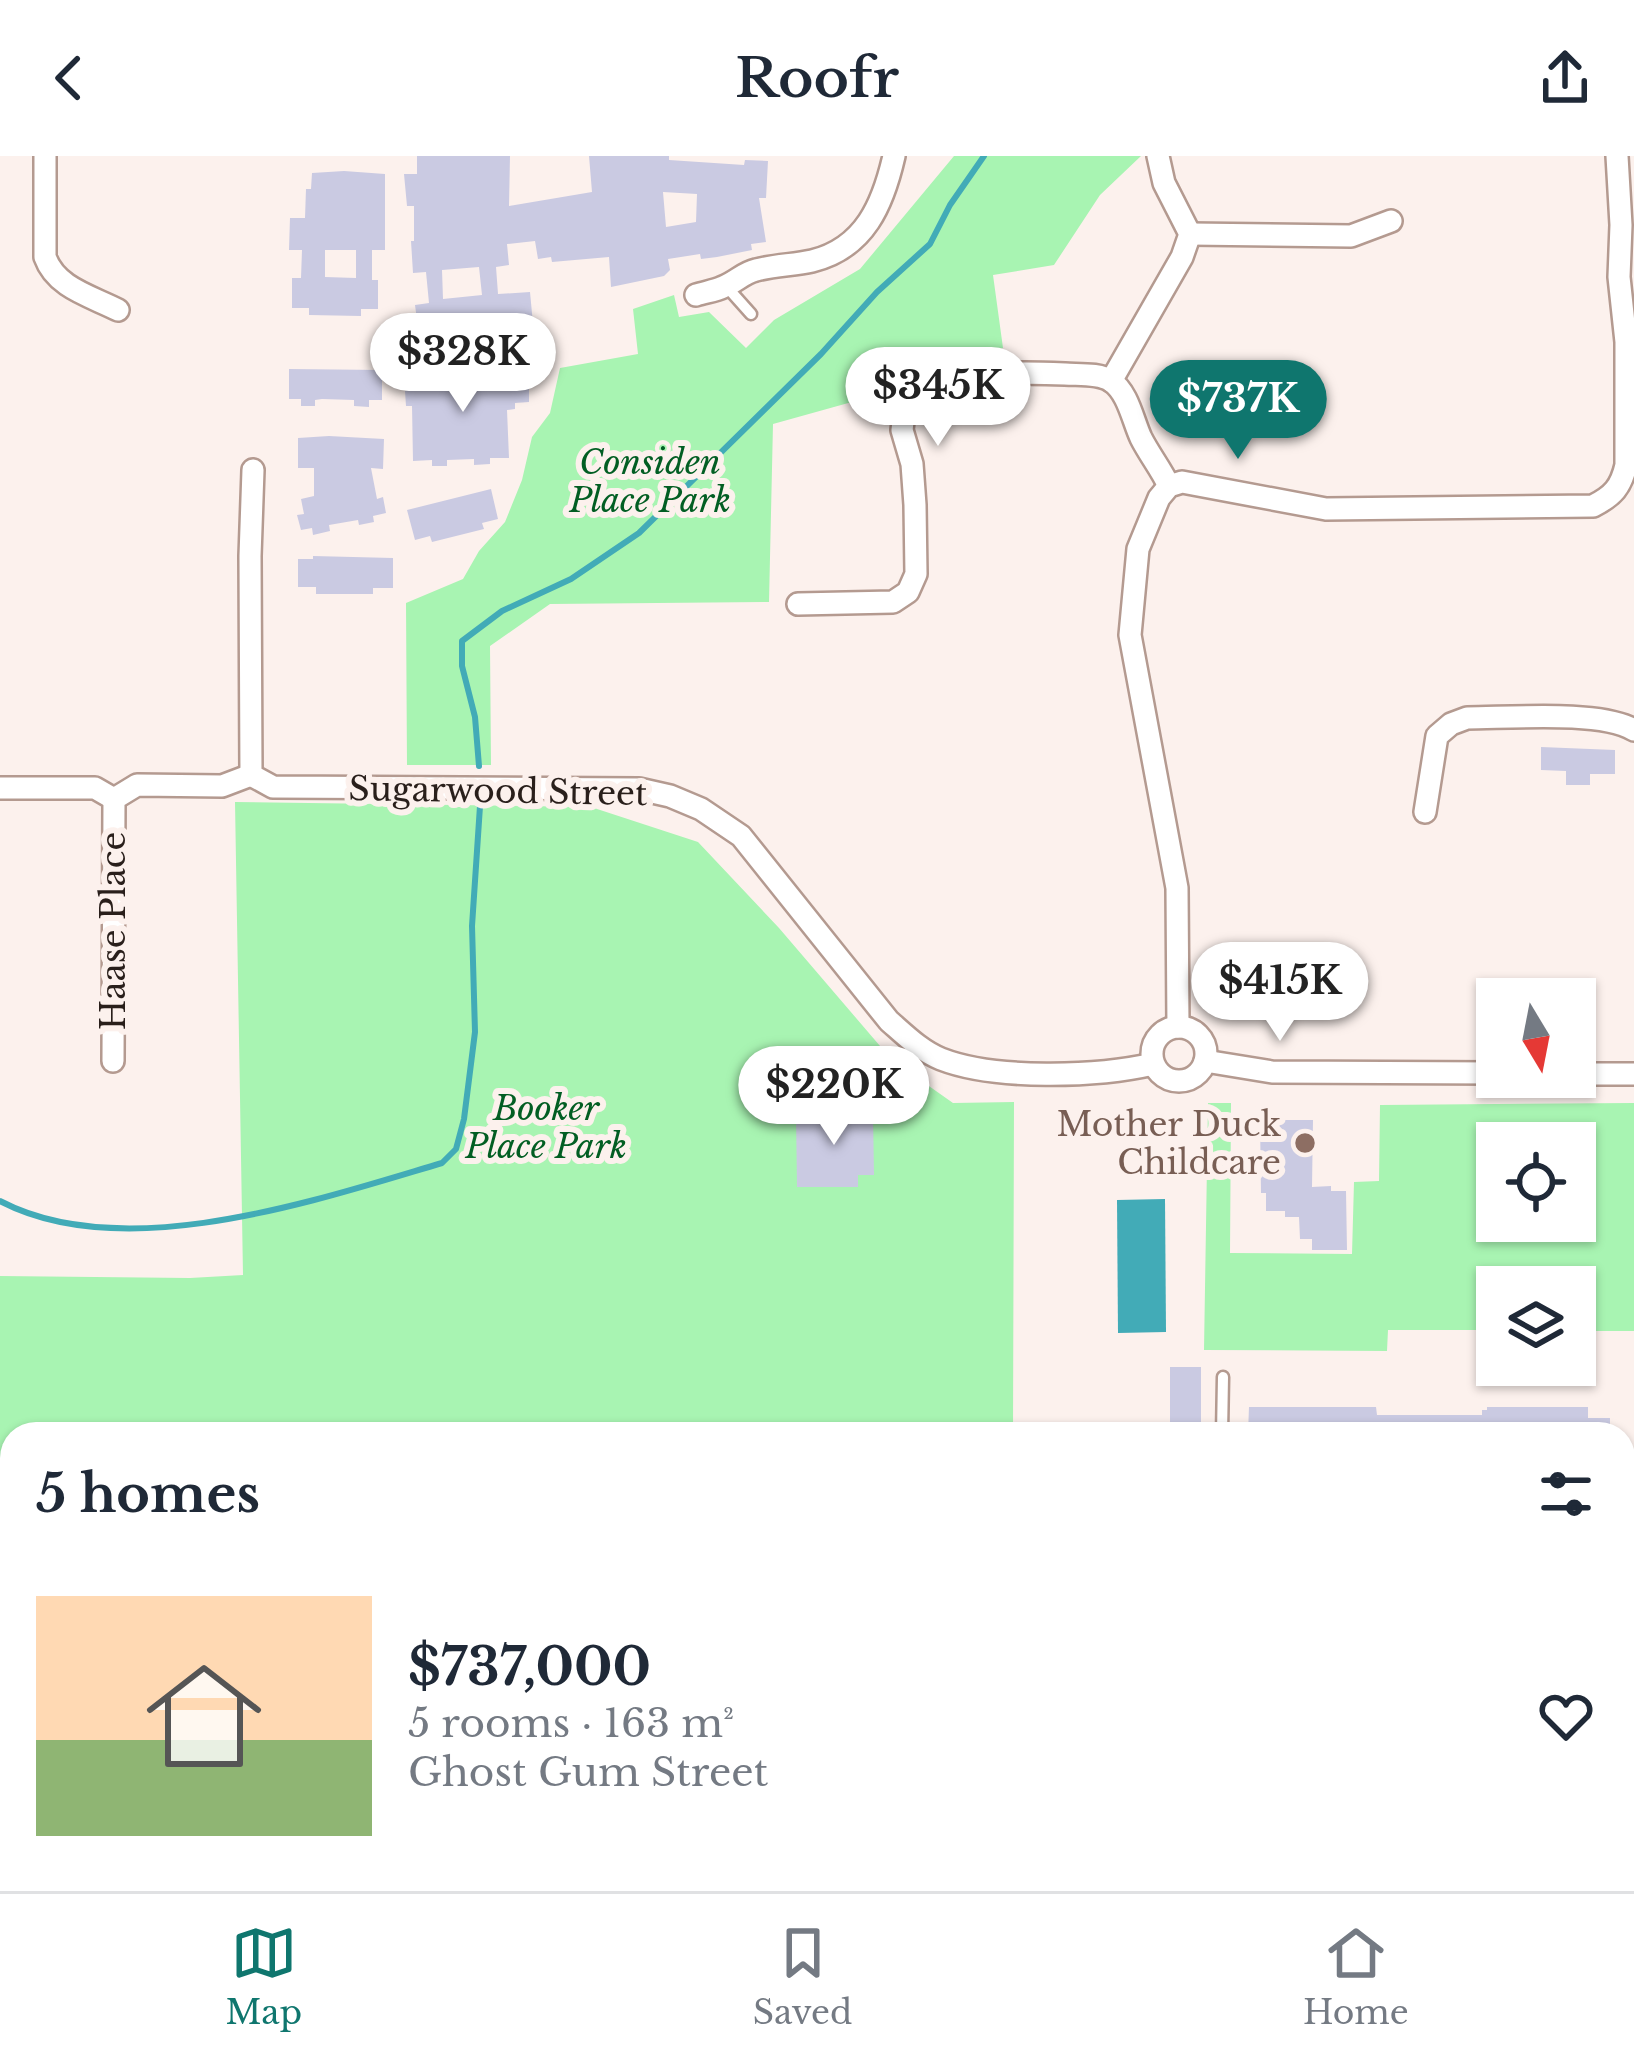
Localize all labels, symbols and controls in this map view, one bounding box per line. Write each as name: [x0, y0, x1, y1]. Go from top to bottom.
icon: back: [36, 45, 102, 111]
text: Roofr: [735, 45, 899, 112]
icon: share: [1532, 45, 1598, 111]
pin: $328K: [379, 313, 547, 415]
text: $328K: [397, 327, 529, 376]
pin: $345K: [854, 347, 1022, 449]
pin: $737K: [1154, 360, 1322, 462]
text: $345K: [872, 361, 1004, 410]
text: $737K: [1177, 374, 1299, 423]
park label: Considen Place Park: [568, 442, 731, 521]
street label: Sugarwood Street: [348, 768, 648, 814]
street label: Haase Place: [93, 832, 134, 1030]
pin: $415K: [1196, 942, 1364, 1044]
text: $415K: [1218, 956, 1342, 1005]
north arrow: [1476, 978, 1596, 1098]
map controls: [1476, 978, 1596, 1386]
pin: $220K: [750, 1046, 918, 1148]
text: $220K: [765, 1060, 903, 1109]
park label: Booker Place Park: [464, 1088, 627, 1167]
place label: Mother Duck Childcare: [1057, 1104, 1282, 1183]
button: locate: [1476, 1122, 1596, 1242]
marker: Mother Duck Childcare: [1292, 1130, 1318, 1156]
button: layers: [1476, 1266, 1596, 1386]
icon: filters: [1533, 1461, 1599, 1527]
text: 5 homes: [36, 1463, 260, 1526]
text: $737,000: [408, 1636, 651, 1699]
icon: home: [132, 1644, 276, 1788]
icon: heart: [1533, 1683, 1599, 1749]
text: 5 rooms · 163 m²: [408, 1699, 734, 1748]
text: Ghost Gum Street: [408, 1748, 768, 1797]
tab: Map: [225, 1920, 302, 2033]
tab: Saved: [753, 1920, 852, 2033]
tab: Home: [1303, 1920, 1409, 2033]

